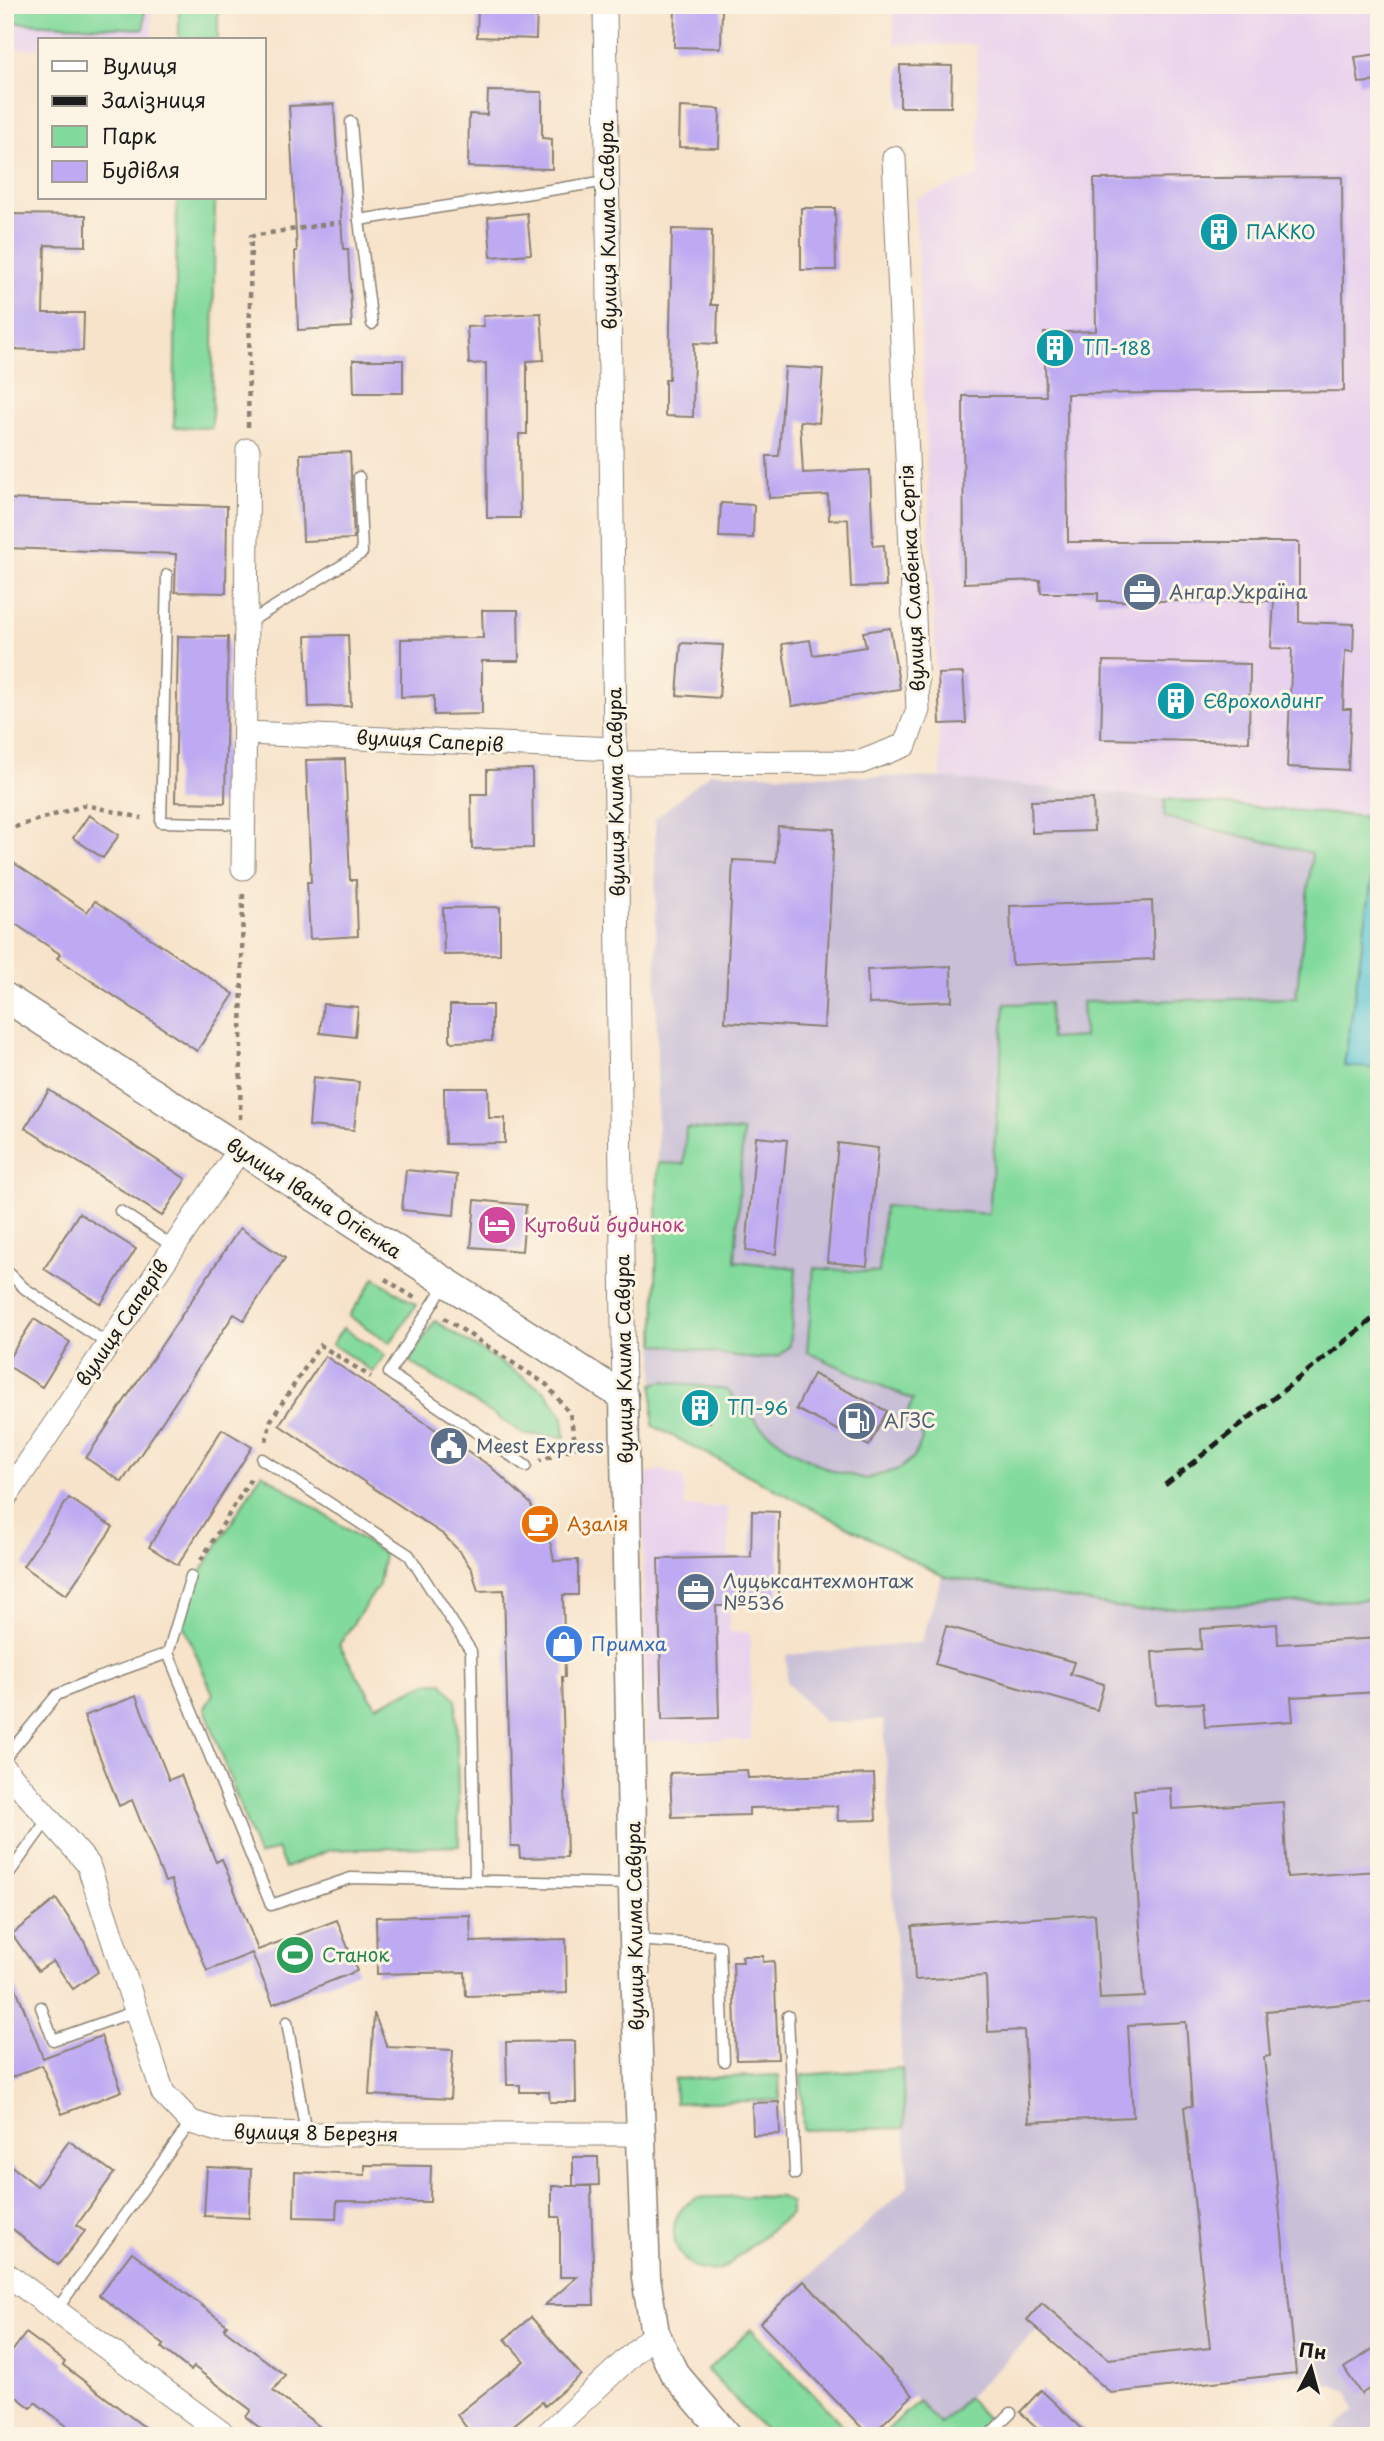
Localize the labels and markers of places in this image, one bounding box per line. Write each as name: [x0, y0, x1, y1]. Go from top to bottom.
building icon: ПАККО: [1198, 211, 1240, 253]
place label: ПАККО: [1246, 217, 1316, 245]
building icon: ТП-188: [1034, 327, 1076, 369]
place label: ТП-188: [1082, 333, 1151, 361]
office icon: Ангар.Україна: [1121, 571, 1163, 613]
place label: Ангар.Україна: [1169, 577, 1308, 605]
building icon: Єврохолдинг: [1155, 680, 1197, 722]
place label: Єврохолдинг: [1203, 686, 1323, 714]
hotel icon: Кутовий будинок: [476, 1204, 518, 1246]
place label: Кутовий будинок: [524, 1210, 685, 1238]
building icon: ТП-96: [679, 1387, 721, 1429]
place label: ТП-96: [727, 1393, 788, 1421]
fuel station icon: АГЗС: [836, 1400, 878, 1442]
place label: АГЗС: [884, 1406, 936, 1434]
public building icon: Meest Express: [428, 1425, 470, 1467]
place label: Meest Express: [476, 1431, 604, 1459]
cafe icon: Азалія: [519, 1503, 561, 1545]
place label: Азалія: [567, 1509, 629, 1537]
place label: Луцьксантехмонтаж №536: [723, 1566, 914, 1616]
office icon: Луцьксантехмонтаж №536: [675, 1571, 717, 1613]
shop icon: Примха: [543, 1623, 585, 1665]
place label: Примха: [591, 1629, 667, 1657]
sports icon: Станок: [274, 1934, 316, 1976]
place label: Станок: [322, 1940, 390, 1968]

